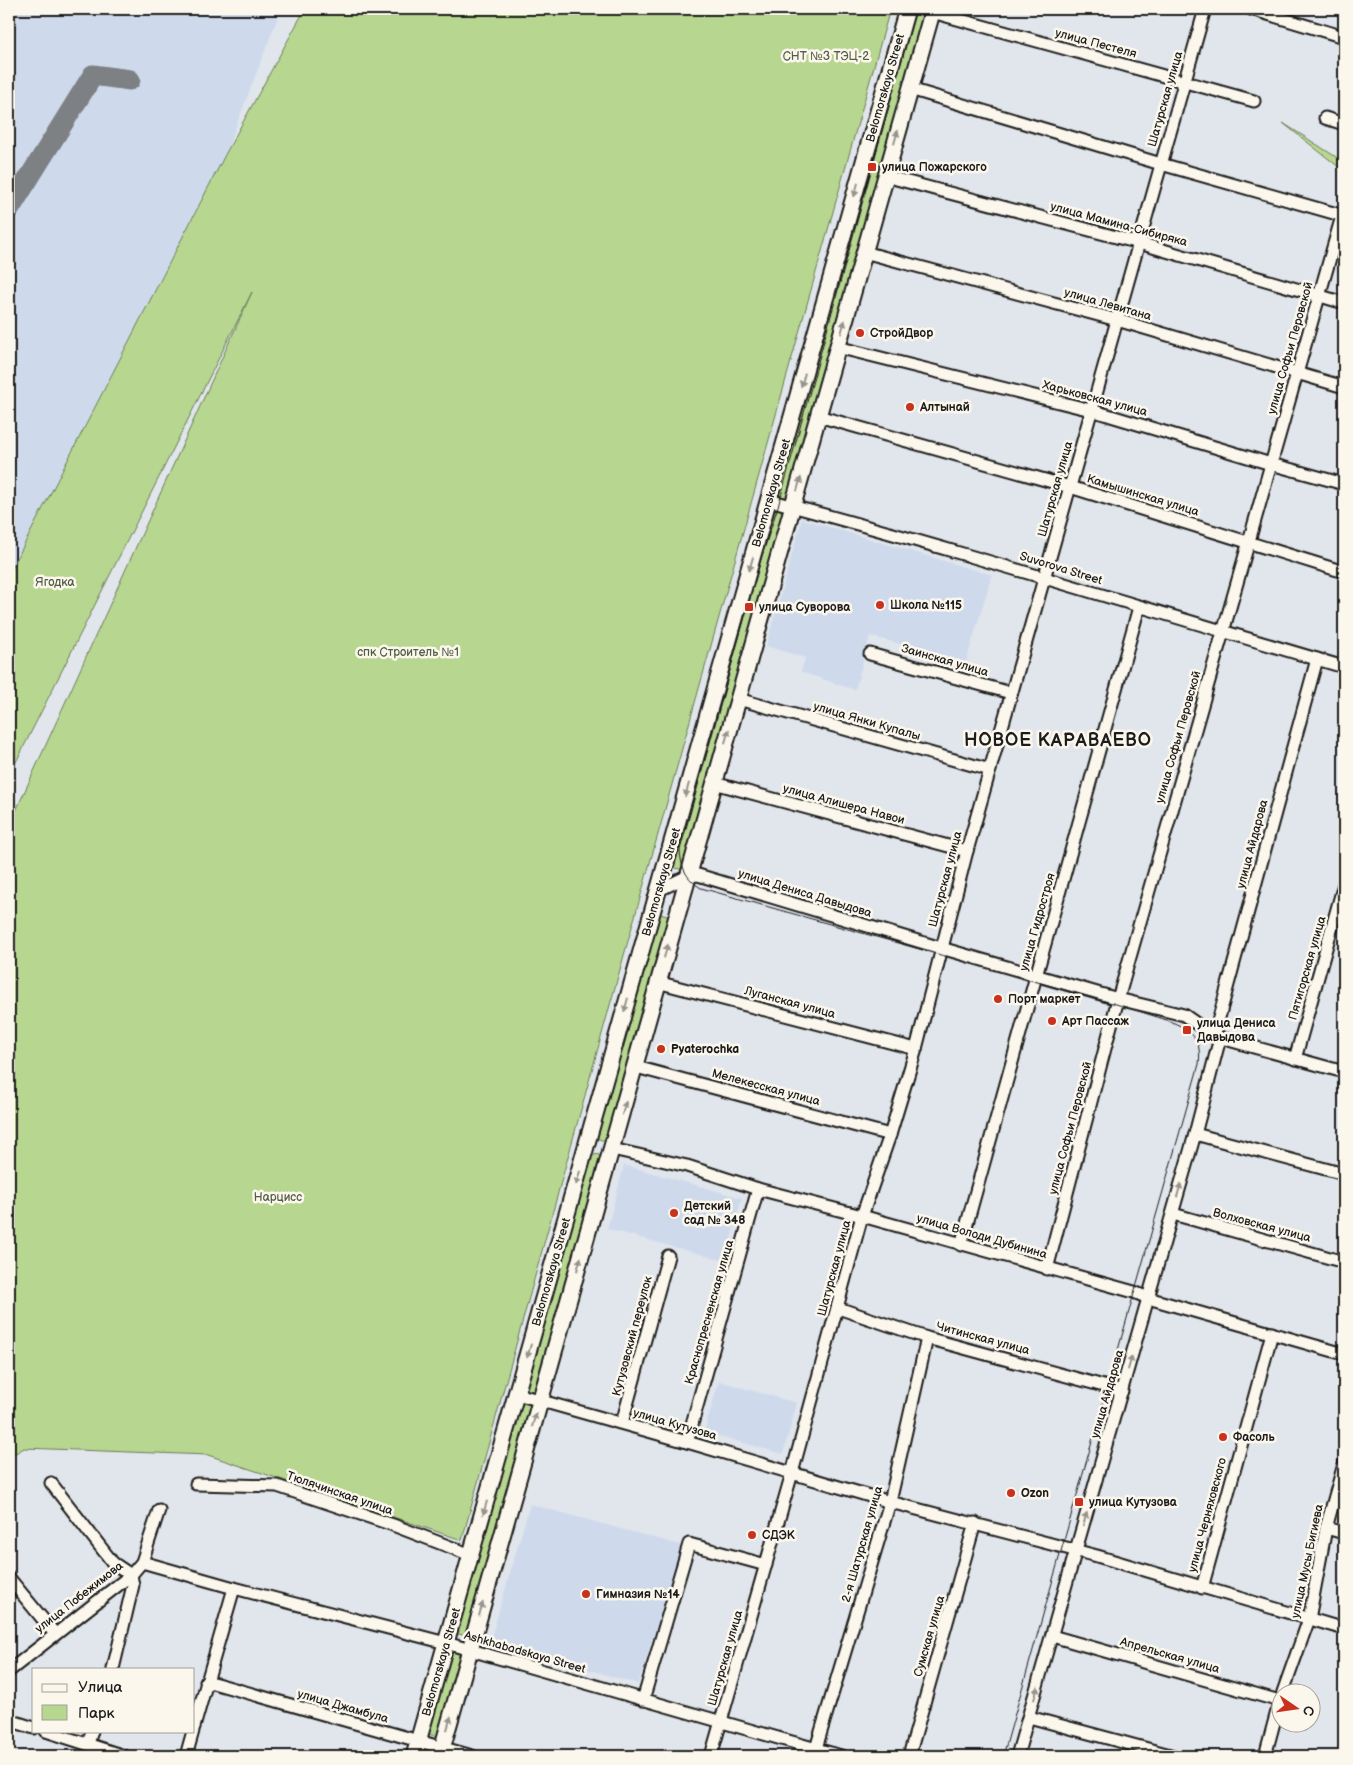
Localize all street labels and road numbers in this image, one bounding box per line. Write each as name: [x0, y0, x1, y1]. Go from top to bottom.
street label: улица Пестеля: [1053, 25, 1139, 62]
street label: Belomorskaya Street: [863, 32, 908, 144]
street label: Шатурская улица: [1145, 50, 1186, 149]
street label: улица Мамина-Сибиряка: [1049, 199, 1189, 250]
street label: улица Софьи Перовской: [1264, 280, 1317, 416]
street label: улица Левитана: [1063, 285, 1153, 324]
street label: Харьковская улица: [1041, 377, 1149, 420]
street label: Belomorskaya Street: [749, 437, 794, 549]
street label: Шатурская улица: [1035, 440, 1076, 539]
street label: Камышинская улица: [1085, 471, 1201, 520]
street label: Suvorova Street: [1018, 549, 1104, 588]
street label: Заинская улица: [900, 641, 990, 680]
street label: улица Софьи Перовской: [1152, 669, 1205, 805]
street label: улица Янки Купалы: [812, 699, 922, 744]
street label: улица Алишера Навои: [781, 781, 906, 828]
street label: улица Айдарова: [1233, 798, 1272, 890]
street label: Belomorskaya Street: [639, 826, 684, 938]
street label: Шатурская улица: [925, 829, 966, 929]
street label: улица Дениса Давыдова: [736, 866, 873, 921]
street label: улица Гидростроя: [1016, 871, 1059, 973]
street label: Пятигорская улица: [1285, 914, 1330, 1022]
street label: Луганская улица: [742, 983, 837, 1022]
street label: улица Софьи Перовской: [1046, 1060, 1095, 1196]
street label: Мелекесская улица: [710, 1066, 822, 1109]
street label: Волховская улица: [1211, 1205, 1312, 1246]
street label: улица Володи Дубинина: [915, 1211, 1049, 1262]
street label: Belomorskaya Street: [529, 1216, 574, 1328]
street label: Шатурская улица: [814, 1218, 855, 1318]
street label: Краснопресненская улица: [682, 1238, 737, 1386]
street label: Кутузовский переулок: [609, 1274, 656, 1398]
street label: Читинская улица: [935, 1319, 1031, 1358]
street label: улица Айдарова: [1088, 1348, 1127, 1440]
street label: улица Кутузова: [631, 1405, 718, 1444]
street label: улица Черняховского: [1185, 1456, 1230, 1574]
street label: Тюлячинская улица: [285, 1468, 395, 1519]
street label: 2-я Шатурская улица: [839, 1484, 886, 1604]
street label: улица Мусы Бигиева: [1288, 1503, 1327, 1620]
street label: улица Побежимова: [32, 1558, 126, 1636]
street label: Сумская улица: [911, 1594, 948, 1679]
street label: Belomorskaya Street: [419, 1606, 464, 1718]
street label: Шатурская улица: [705, 1609, 746, 1708]
street label: Ashkhabadskaya Street: [462, 1628, 588, 1677]
street label: Апрельская улица: [1117, 1634, 1221, 1677]
street label: улица Джамбула: [296, 1686, 390, 1727]

